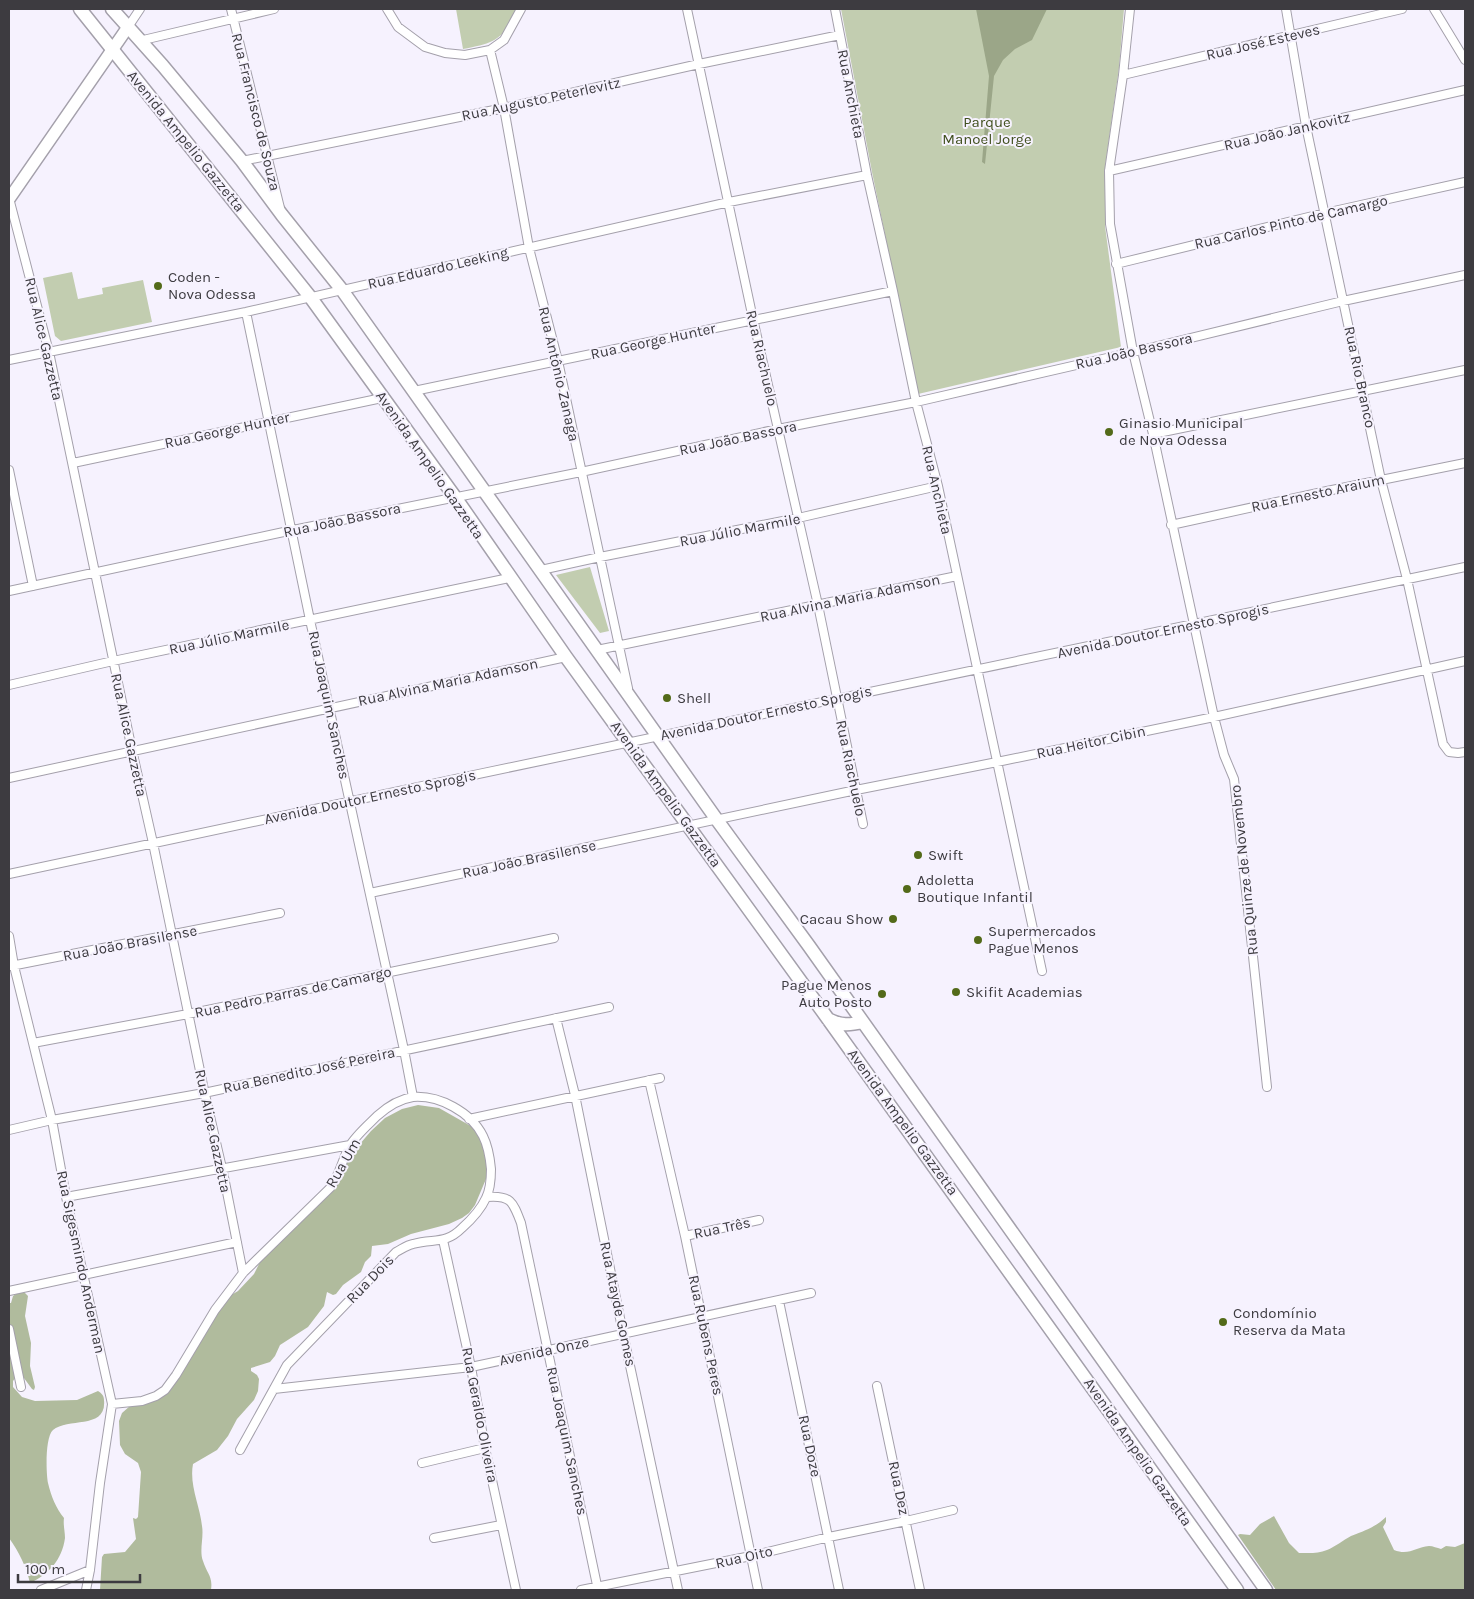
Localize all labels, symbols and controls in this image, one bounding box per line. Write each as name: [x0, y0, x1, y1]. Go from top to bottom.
street label: Rua José Esteves: [1204, 20, 1322, 64]
street label: Rua Francisco de Souza: [228, 31, 284, 193]
street label: Rua Anchieta: [834, 48, 868, 140]
street label: Avenida Ampelio Gazzetta: [123, 67, 249, 215]
street label: Rua Augusto Peterlevitz: [460, 73, 622, 125]
street label: Rua João Jankovitz: [1222, 108, 1352, 154]
park label: Parque Manoel Jorge: [942, 113, 1032, 148]
street label: Rua Carlos Pinto de Camargo: [1193, 191, 1389, 253]
street label: Rua Eduardo Leeking: [366, 243, 511, 293]
place label: Coden - Nova Odessa: [168, 268, 256, 303]
street label: Rua Alice Gazzetta: [21, 276, 67, 402]
marker: Coden - Nova Odessa: [152, 280, 164, 292]
street label: Rua Antônio Zanaga: [535, 305, 583, 443]
street label: Rua Riachuelo: [742, 308, 782, 408]
street label: Rua George Hunter: [589, 319, 718, 363]
street label: Rua Rio Branco: [1340, 325, 1380, 429]
street label: Rua João Bassora: [1074, 329, 1194, 373]
street label: Avenida Ampelio Gazzetta: [372, 387, 488, 543]
street label: Rua George Hunter: [163, 408, 292, 452]
place label: Ginasio Municipal de Nova Odessa: [1119, 414, 1243, 449]
street label: Rua João Bassora: [678, 417, 798, 459]
marker: Ginasio Municipal de Nova Odessa: [1103, 426, 1115, 438]
street label: Rua Anchieta: [918, 444, 956, 536]
street label: Rua Ernesto Araium: [1250, 470, 1386, 516]
street label: Rua João Bassora: [282, 499, 402, 541]
street label: Rua Júlio Marmile: [678, 509, 802, 551]
street label: Rua Alvina Maria Adamson: [758, 570, 942, 626]
street label: Avenida Doutor Ernesto Sprogis: [1056, 600, 1270, 662]
street label: Rua Júlio Marmile: [167, 615, 291, 659]
street label: Rua Joaquim Sanches: [304, 629, 354, 781]
street label: Rua Alvina Maria Adamson: [356, 654, 540, 710]
street label: Rua Alice Gazzetta: [107, 672, 151, 798]
street label: Avenida Doutor Ernesto Sprogis: [659, 682, 873, 744]
place label: Shell: [677, 689, 711, 707]
marker: Shell: [661, 692, 673, 704]
street label: Avenida Ampelio Gazzetta: [607, 717, 725, 871]
street label: Rua Riachuelo: [832, 718, 870, 818]
street label: Rua Heitor Cibin: [1035, 722, 1147, 762]
street label: Avenida Doutor Ernesto Sprogis: [263, 766, 477, 828]
street label: Rua Quinze de Novembro: [1226, 784, 1262, 956]
street label: Rua João Brasilense: [460, 836, 598, 882]
place label: Swift: [928, 846, 964, 864]
marker: Swift: [912, 849, 924, 861]
place label: Adoletta Boutique Infantil: [917, 871, 1033, 906]
marker: Adoletta Boutique Infantil: [901, 883, 913, 895]
place label: Cacau Show: [800, 910, 883, 928]
marker: Cacau Show: [887, 913, 899, 925]
street label: Rua João Brasilense: [61, 921, 199, 965]
place label: Supermercados Pague Menos: [988, 922, 1096, 957]
marker: Supermercados Pague Menos: [972, 934, 984, 946]
street label: Rua Pedro Parras de Camargo: [193, 962, 393, 1022]
place label: Pague Menos Auto Posto: [781, 976, 872, 1011]
place label: Skifit Academias: [966, 983, 1083, 1001]
marker: Skifit Academias: [950, 986, 962, 998]
marker: Pague Menos Auto Posto: [876, 988, 888, 1000]
street label: Rua Benedito José Pereira: [221, 1043, 397, 1097]
street label: Avenida Ampelio Gazzetta: [844, 1045, 962, 1199]
street label: Rua Alice Gazzetta: [191, 1068, 235, 1194]
street label: Rua Um: [322, 1135, 364, 1191]
street label: Rua Sigesmindo Anderman: [53, 1169, 109, 1355]
street label: Rua Três: [692, 1213, 752, 1243]
street label: Rua Atayde Gomes: [596, 1240, 640, 1368]
street label: Rua Dois: [342, 1251, 398, 1307]
street label: Rua Rubens Peres: [684, 1273, 728, 1397]
place label: Condomínio Reserva da Mata: [1233, 1304, 1346, 1339]
marker: Condomínio Reserva da Mata: [1217, 1316, 1229, 1328]
street label: Avenida Onze: [497, 1333, 591, 1369]
street label: Rua Geraldo Oliveira: [458, 1346, 502, 1484]
street label: Rua Joaquim Sanches: [542, 1365, 592, 1517]
street label: Avenida Ampelio Gazzetta: [1080, 1374, 1196, 1530]
street label: Rua Doze: [795, 1413, 825, 1479]
street label: Rua Dez: [884, 1459, 914, 1517]
street label: Rua Oito: [714, 1542, 774, 1572]
scale bar: [18, 1552, 140, 1584]
text: 100 m: [25, 1560, 65, 1578]

